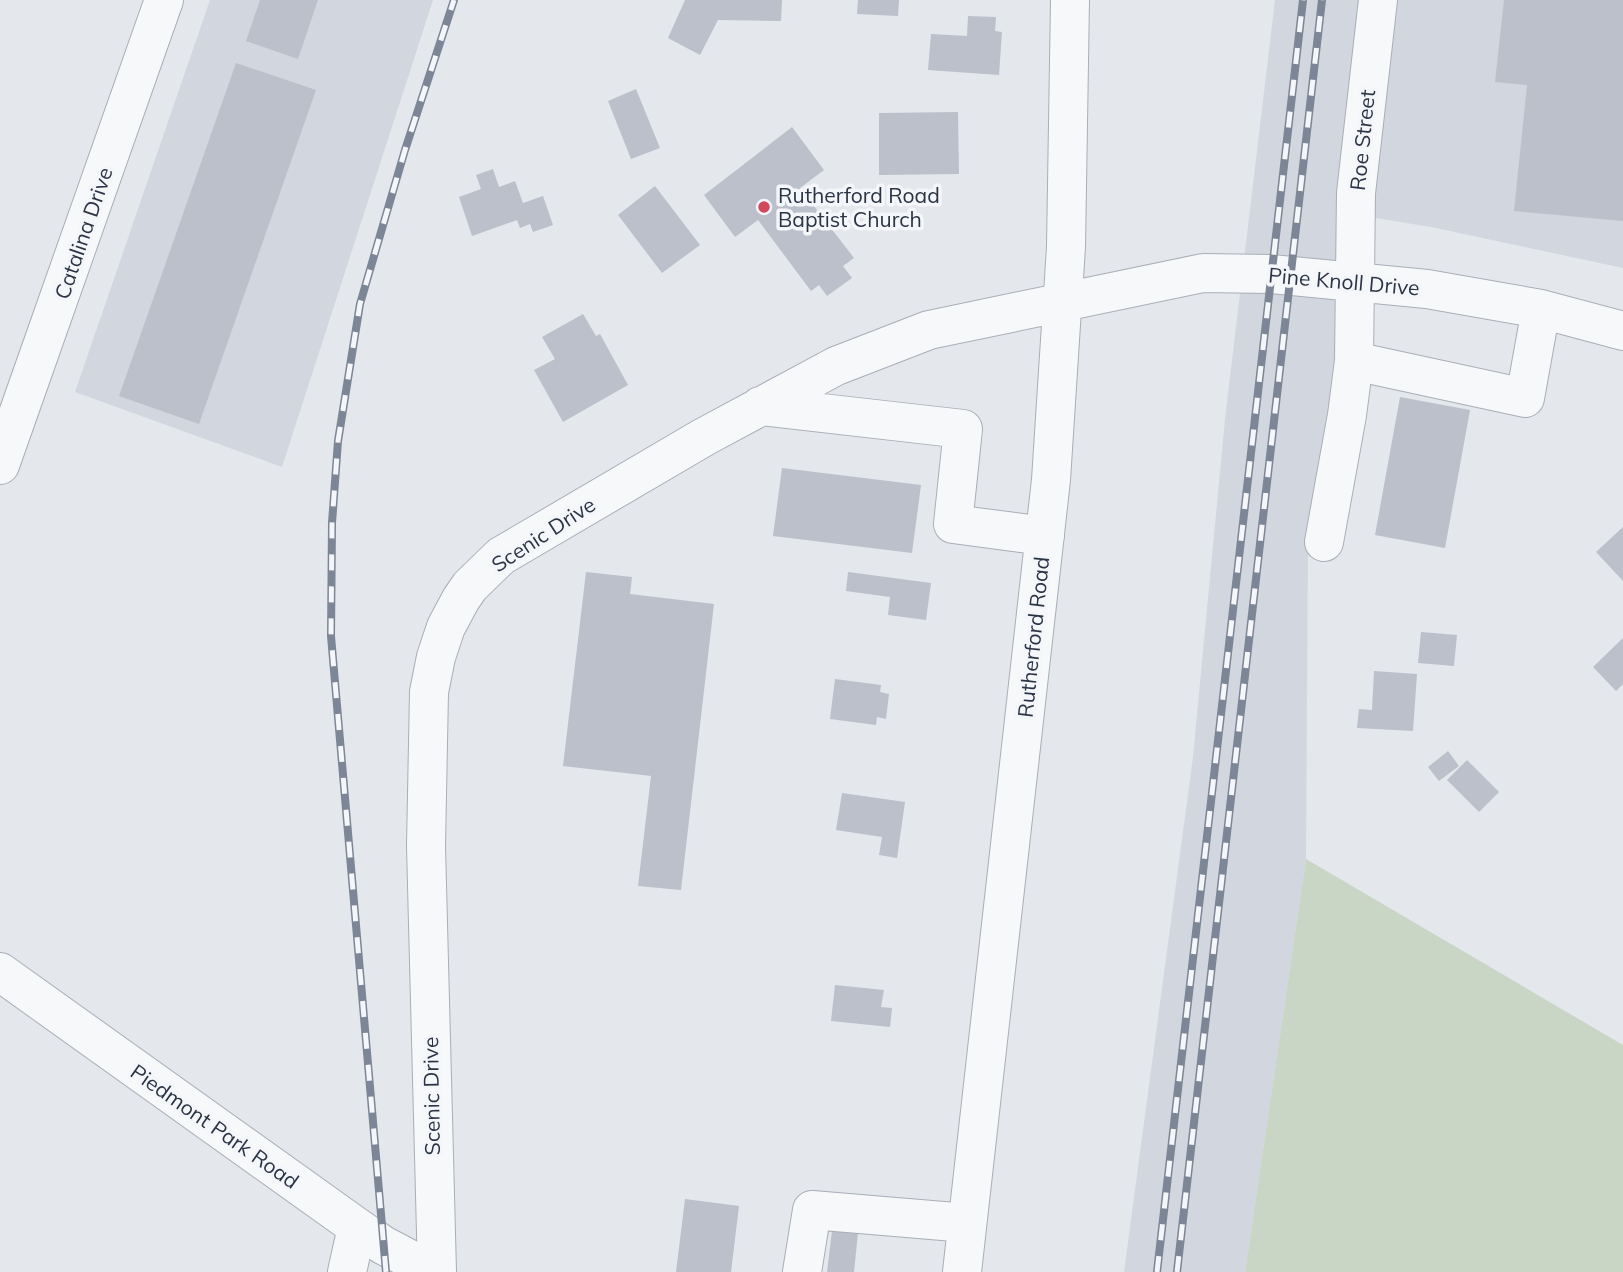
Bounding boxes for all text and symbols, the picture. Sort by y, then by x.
street label: Roe Street [1344,88,1380,192]
street label: Catalina Drive [48,164,118,302]
place label: Rutherford Road Baptist Church [778,182,940,232]
marker: Rutherford Road Baptist Church [756,199,772,215]
street label: Pine Knoll Drive [1267,261,1421,301]
street label: Scenic Drive [486,491,600,577]
street label: Rutherford Road [1012,555,1054,719]
street label: Scenic Drive [417,1036,445,1156]
street label: Piedmont Park Road [126,1058,304,1194]

